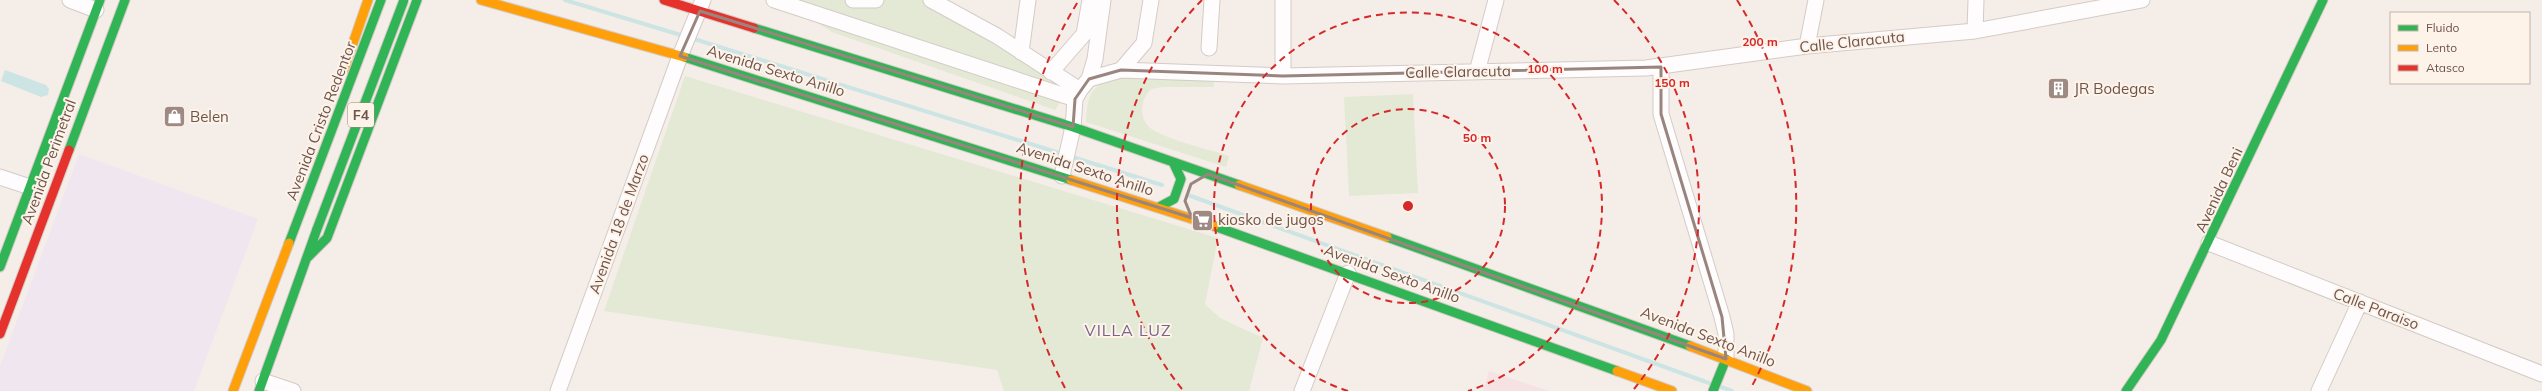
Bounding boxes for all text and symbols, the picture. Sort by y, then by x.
legend [2390,12,2530,84]
text: Fluido [2426,20,2460,35]
street label: Calle Claracuta [1798,27,1906,56]
text: 200 m [1742,34,1778,49]
street label: Avenida Cristo Redentor [281,38,360,203]
text: Lento [2426,40,2457,55]
street label: Avenida Sexto Anillo [705,41,847,101]
text: Atasco [2426,60,2465,75]
street label: Calle Claracuta [1405,61,1511,82]
text: 100 m [1527,61,1563,76]
text: 150 m [1654,75,1690,90]
building icon: JR Bodegas [2045,76,2071,102]
place label: JR Bodegas [2074,79,2155,98]
street label: Avenida Perimetral [17,97,80,227]
road number: F4 [348,103,374,127]
shop icon: Belen [162,104,188,130]
place label: Belen [190,107,229,126]
text: 50 m [1463,130,1491,145]
street label: Avenida Sexto Anillo [1014,137,1156,200]
street label: Avenida Beni [2191,144,2247,235]
street label: Avenida 18 de Marzo [584,151,653,296]
centre of rings [1401,199,1415,213]
supermarket icon: kiosko de jugos [1189,207,1215,233]
place label: kiosko de jugos [1218,210,1324,229]
street label: Avenida Sexto Anillo [1322,240,1463,307]
street label: Calle Paraiso [2330,283,2422,334]
street label: Avenida Sexto Anillo [1638,302,1778,371]
district label: VILLA LUZ [1085,320,1171,340]

